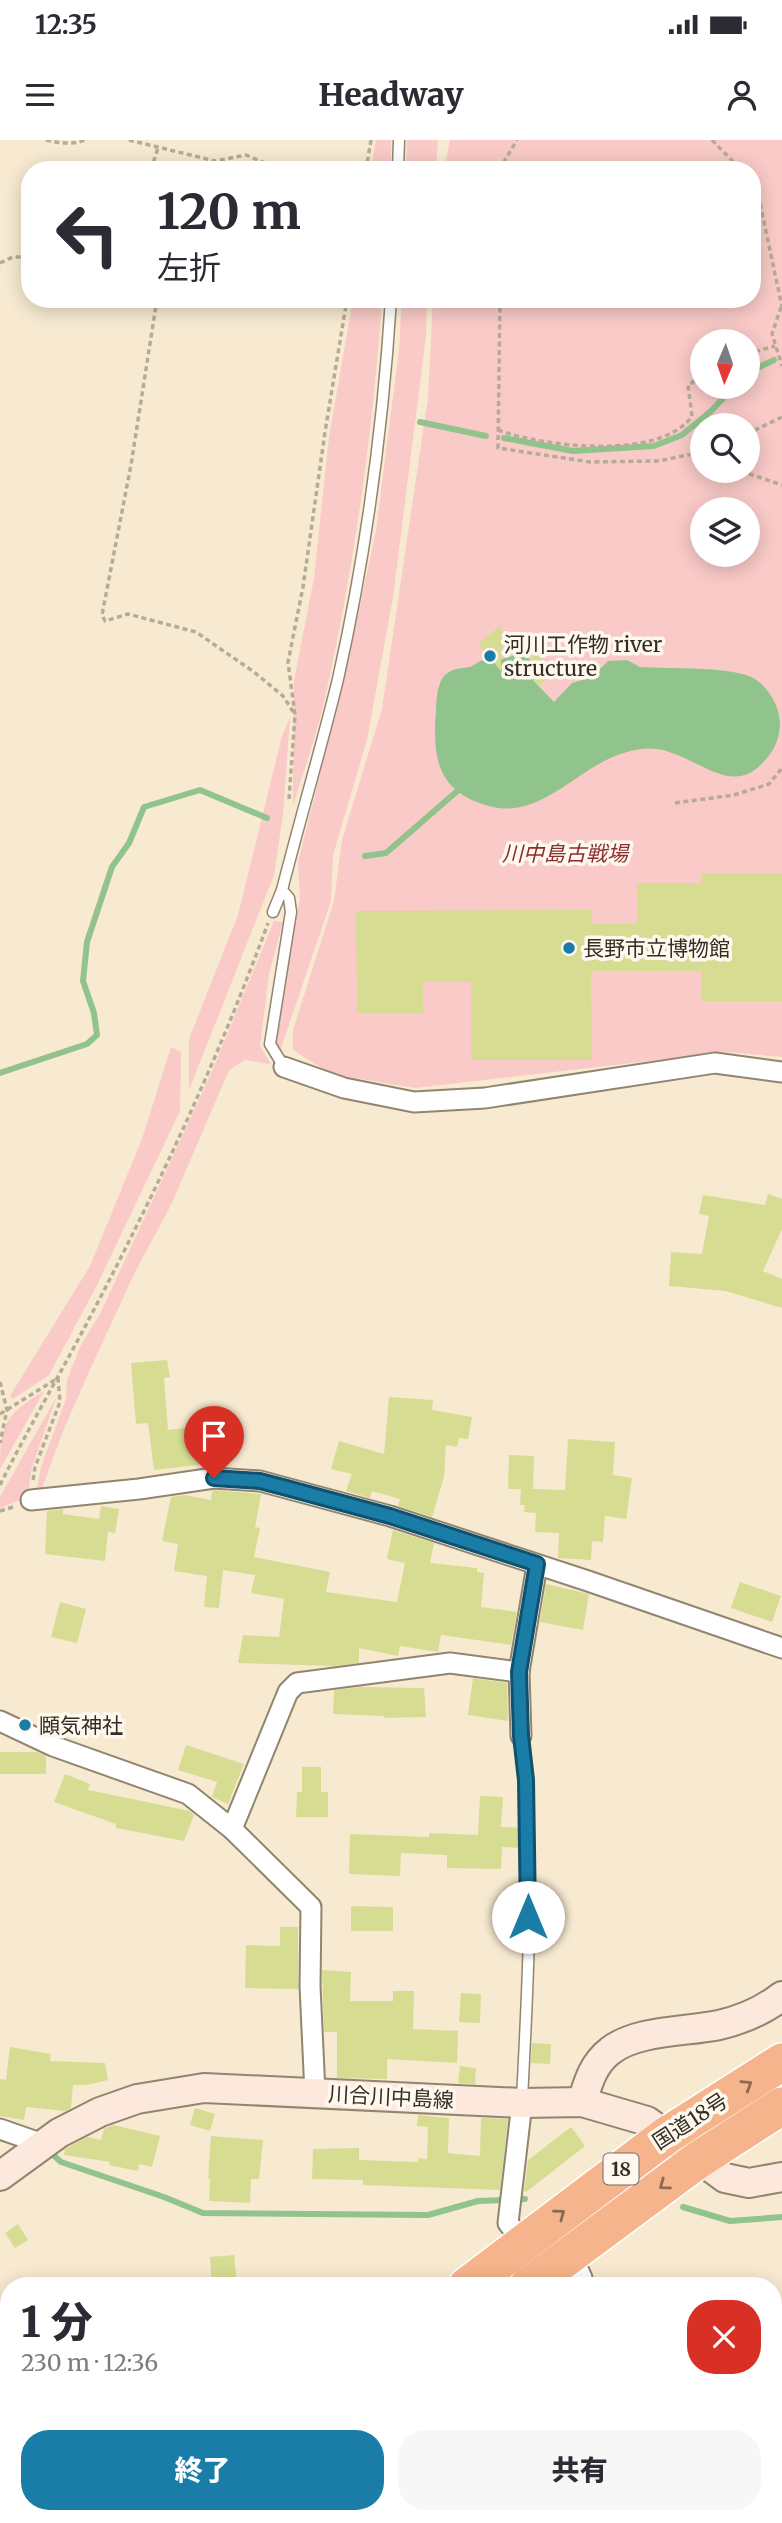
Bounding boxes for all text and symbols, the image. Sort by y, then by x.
text: 12:35 [35,8,97,41]
text: Headway [318,75,464,115]
icon: menu [21,76,59,114]
icon: person [723,76,761,114]
text: 120 m [157,181,301,242]
icon: left [42,189,133,280]
text: 左折 [157,248,221,288]
north arrow [690,329,760,399]
map controls [690,329,760,567]
button: search [690,413,760,483]
button: layers [690,497,760,567]
place label: 河川工作物 river structure [504,631,662,682]
marker: 河川工作物 river structure [482,648,498,664]
park label: 川中島古戦場 [502,840,630,867]
place label: 長野市立博物館 [583,935,730,962]
marker: 長野市立博物館 [561,940,577,956]
pin [184,1406,244,1478]
icon: arrive [195,1417,233,1455]
place label: 頥気神社 [39,1712,123,1739]
marker: 頥気神社 [17,1717,33,1733]
position arrow [491,1880,565,1954]
street label: 川合川中島線 [327,2080,455,2114]
one-way arrow [739,2080,752,2093]
street label: 国道18号 [647,2087,733,2155]
road number: 18 [604,2153,638,2184]
one-way arrow [659,2176,672,2189]
one-way arrow [552,2210,565,2223]
text: 1 分 [21,2296,93,2348]
button: close [687,2300,761,2374]
text: 230 m · 12:36 [21,2348,158,2377]
button: 終了 [21,2430,384,2510]
button: 共有 [398,2430,761,2510]

